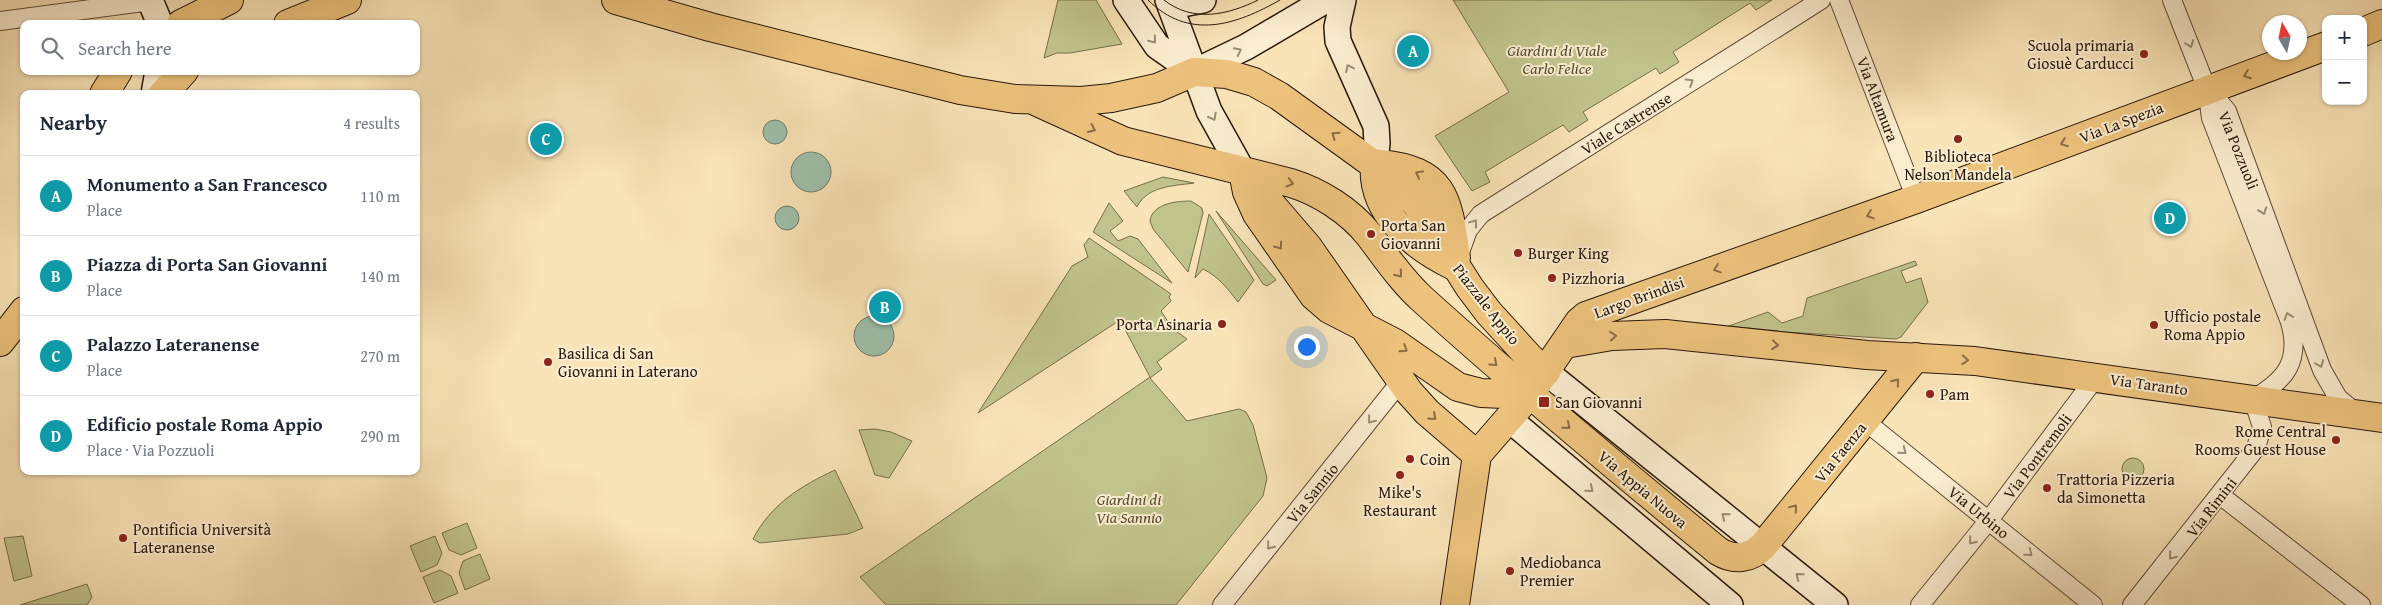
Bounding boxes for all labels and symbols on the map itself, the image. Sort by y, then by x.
north arrow [2262,15,2307,60]
pin: A [1397,32,1429,70]
place label: Scuola primaria Giosuè Carducci [2027,33,2135,75]
one-way arrow [1148,35,1157,44]
park label: Giardini di Viale Carlo Felice [1507,38,1607,80]
one-way arrow [2184,40,2194,48]
one-way arrow [1233,47,1242,57]
marker: Scuola primaria Giosuè Carducci [2138,48,2150,60]
street label: Via Altamura [1851,53,1905,145]
one-way arrow [1345,64,1355,73]
one-way arrow [2243,69,2252,79]
one-way arrow [1685,79,1694,89]
street label: Viale Castrense [1576,86,1676,160]
street label: Via La Spezia [2076,95,2167,149]
street label: Via Pozzuoli [2212,107,2266,193]
one-way arrow [1206,112,1216,121]
pin: C [530,120,562,158]
one-way arrow [1087,123,1096,133]
one-way arrow [1331,132,1341,141]
marker: Biblioteca Nelson Mandela [1952,133,1964,145]
one-way arrow [2060,137,2069,147]
place label: Biblioteca Nelson Mandela [1904,144,2012,186]
one-way arrow [1416,171,1425,181]
one-way arrow [1286,177,1294,187]
pin: D [2154,199,2186,237]
one-way arrow [2257,207,2267,215]
one-way arrow [1866,209,1875,219]
place label: Porta San Giovanni [1381,213,1445,255]
one-way arrow [1468,219,1477,228]
marker: Porta San Giovanni [1365,228,1377,240]
one-way arrow [1273,240,1282,250]
place label: Burger King [1528,241,1609,265]
marker: Burger King [1512,247,1524,259]
street label: Piazzale Appio [1448,258,1526,350]
one-way arrow [1713,263,1722,273]
place label: Pizzhoria [1562,266,1625,290]
one-way arrow [1393,268,1401,277]
street label: Largo Brindisi [1590,269,1688,324]
marker: Pizzhoria [1546,272,1558,284]
pin: B [869,288,901,326]
place label: Ufficio postale Roma Appio [2164,304,2261,346]
place label: Porta Asinaria [1116,312,1212,336]
one-way arrow [2284,313,2294,321]
marker: Porta Asinaria [1216,318,1228,330]
marker: Ufficio postale Roma Appio [2148,319,2160,331]
one-way arrow [1610,331,1618,342]
your location [1294,334,1320,360]
one-way arrow [1772,339,1780,350]
place label: Basilica di San Giovanni in Laterano [558,341,698,383]
one-way arrow [1399,342,1408,352]
one-way arrow [1961,355,1969,366]
marker: Basilica di San Giovanni in Laterano [542,356,554,368]
one-way arrow [1489,357,1498,366]
one-way arrow [2314,359,2324,368]
street label: Via Taranto [2108,367,2190,401]
one-way arrow [1890,379,1898,388]
place label: Pam [1940,382,1969,406]
marker: Pam [1924,388,1936,400]
place label: San Giovanni [1555,390,1643,414]
marker: San Giovanni [1537,395,1551,409]
street label: Via Pontremoli [1997,408,2077,504]
one-way arrow [1427,411,1436,420]
one-way arrow [1368,414,1377,423]
street label: Via Faenza [1808,416,1872,487]
place label: Rome Central Rooms Guest House [2195,419,2327,461]
one-way arrow [1561,420,1570,429]
marker: Rome Central Rooms Guest House [2330,434,2342,446]
street label: Via Appia Nuova [1593,444,1693,534]
one-way arrow [1897,446,1906,454]
place label: Coin [1420,447,1450,471]
marker: Coin [1404,453,1416,465]
street label: Via Sannio [1280,457,1344,529]
place label: Trattoria Pizzeria da Simonetta [2057,467,2175,509]
marker: Mike's Restaurant [1394,469,1406,481]
street label: Via Rimini [2180,471,2243,542]
place label: Mike's Restaurant [1363,480,1437,522]
street label: Via Urbino [1943,480,2015,544]
marker: Trattoria Pizzeria da Simonetta [2041,482,2053,494]
one-way arrow [1584,483,1593,491]
park label: Giardini di Via Sannio [1096,487,1162,529]
one-way arrow [1788,505,1797,514]
one-way arrow [1722,513,1731,521]
place label: Pontificia Università Lateranense [133,517,271,559]
marker: Pontificia Università Lateranense [117,532,129,544]
one-way arrow [1969,535,1977,544]
one-way arrow [1266,541,1275,550]
one-way arrow [2024,548,2033,557]
place label: Mediobanca Premier [1520,550,1602,592]
one-way arrow [2169,550,2177,559]
marker: Mediobanca Premier [1504,565,1516,577]
one-way arrow [1796,572,1805,581]

